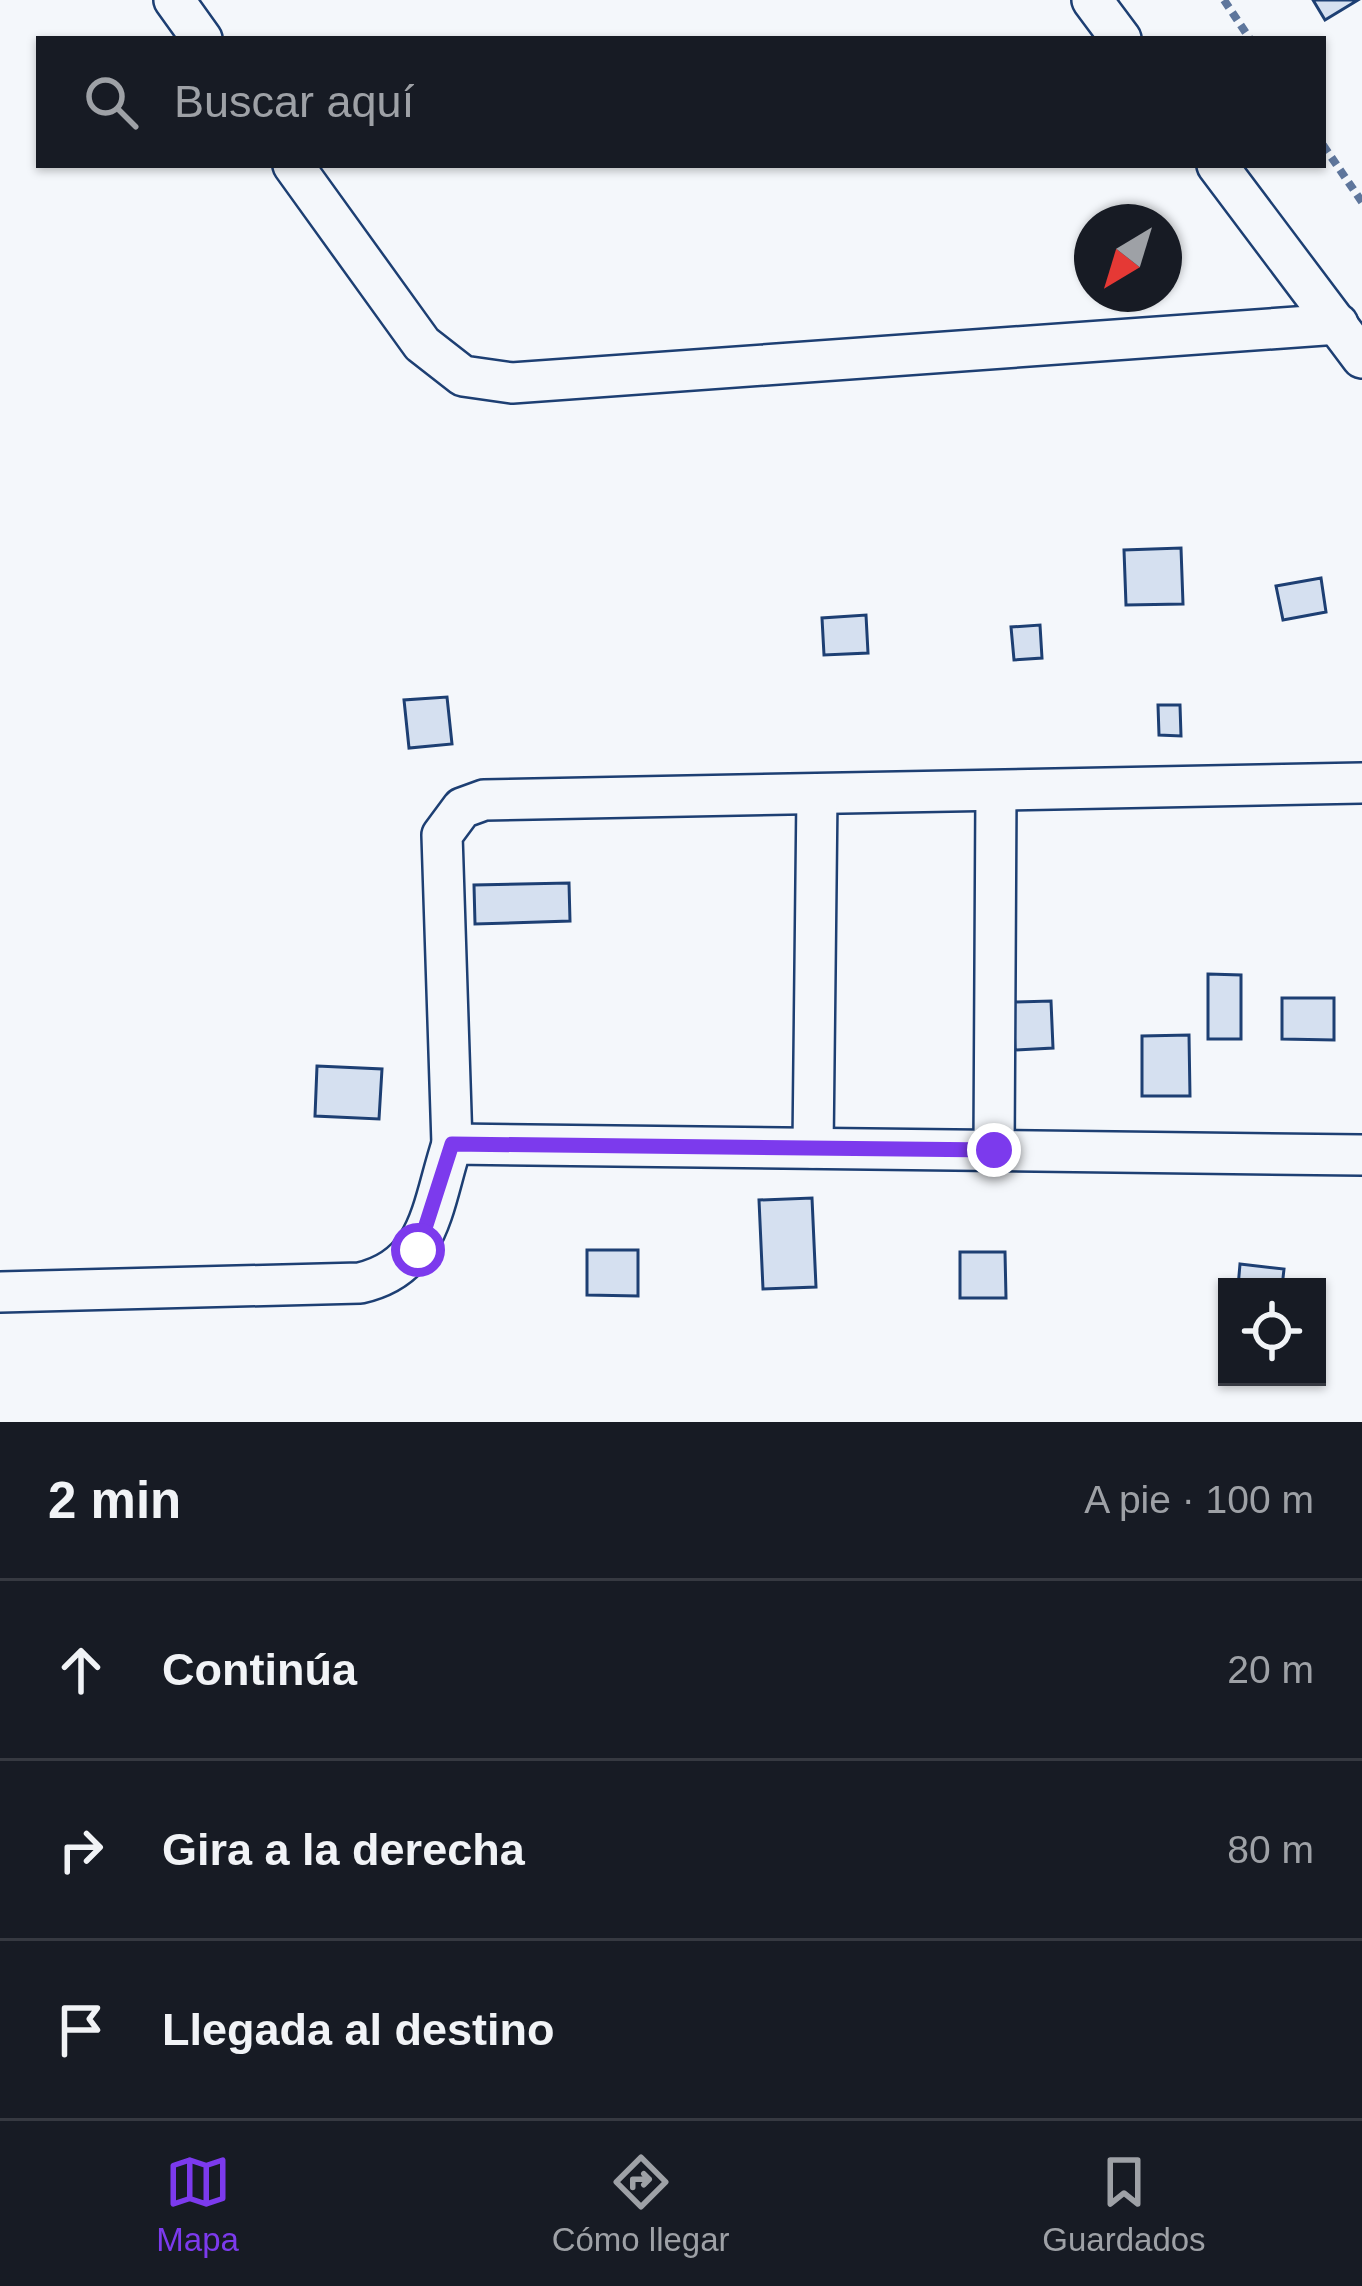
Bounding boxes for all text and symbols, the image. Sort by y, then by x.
search box [36,36,1326,168]
icon: search [78,69,144,135]
text: Buscar aquí [174,76,414,127]
north arrow [1074,204,1182,312]
route end [967,1123,1021,1177]
route start [391,1223,445,1277]
map controls [1218,1278,1326,1386]
button: locate [1218,1278,1326,1386]
text: 2 min [48,1472,181,1529]
text: A pie · 100 m [1084,1478,1314,1521]
icon: ahead [48,1637,114,1703]
text: Continúa [162,1644,357,1695]
text: 20 m [1227,1648,1314,1691]
icon: right [48,1817,114,1883]
text: Gira a la derecha [162,1824,525,1875]
text: 80 m [1227,1828,1314,1871]
icon: arrive [48,1997,114,2063]
text: Llegada al destino [162,2004,555,2055]
tab: Mapa [156,2149,239,2259]
tab: Cómo llegar [552,2149,730,2259]
tab: Guardados [1042,2149,1206,2259]

